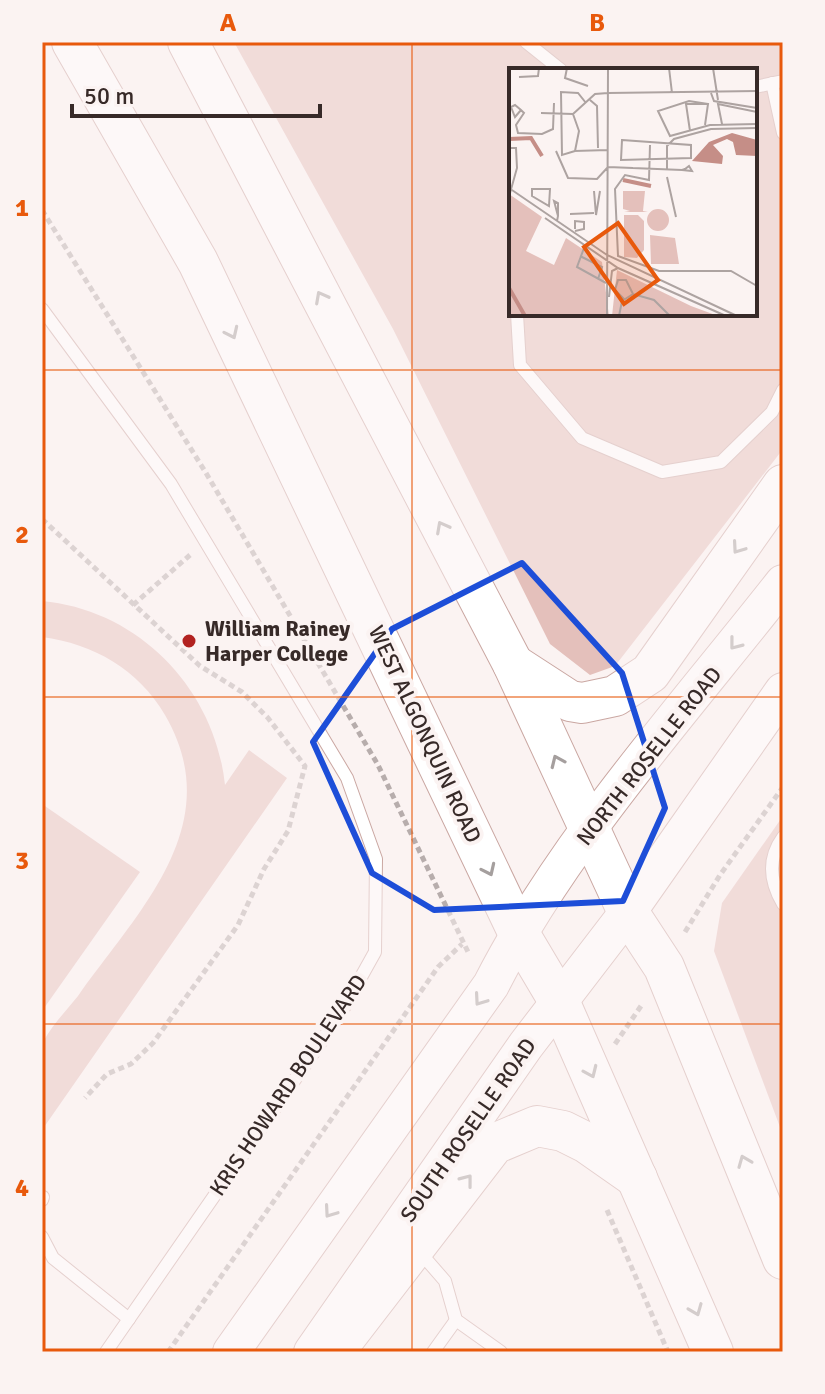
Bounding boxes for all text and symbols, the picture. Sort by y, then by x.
text: A [220,7,237,39]
text: B [589,7,605,39]
scale bar [72,68,320,118]
inset map [509,68,757,316]
text: 50 m [84,81,134,111]
text: 1 [15,192,29,224]
one-way arrow [316,291,331,305]
one-way arrow [222,324,238,339]
text: 2 [15,519,29,551]
one-way arrow [436,521,451,536]
one-way arrow [733,540,748,554]
place label: William Rainey Harper College [205,615,350,667]
street label: WEST ALGONQUIN ROAD [363,621,487,847]
marker: William Rainey Harper College [180,632,198,650]
one-way arrow [730,635,745,649]
street label: NORTH ROSELLE ROAD [571,661,727,851]
one-way arrow [550,754,566,769]
text: 3 [15,845,29,877]
one-way arrow [479,861,495,876]
street label: KRIS HOWARD BOULEVARD [204,969,372,1201]
one-way arrow [475,991,490,1005]
street label: SOUTH ROSELLE ROAD [394,1033,542,1227]
one-way arrow [582,1064,598,1078]
one-way arrow [737,1155,753,1169]
text: 4 [15,1172,29,1204]
one-way arrow [457,1174,471,1189]
one-way arrow [325,1203,340,1217]
one-way arrow [686,1302,703,1316]

